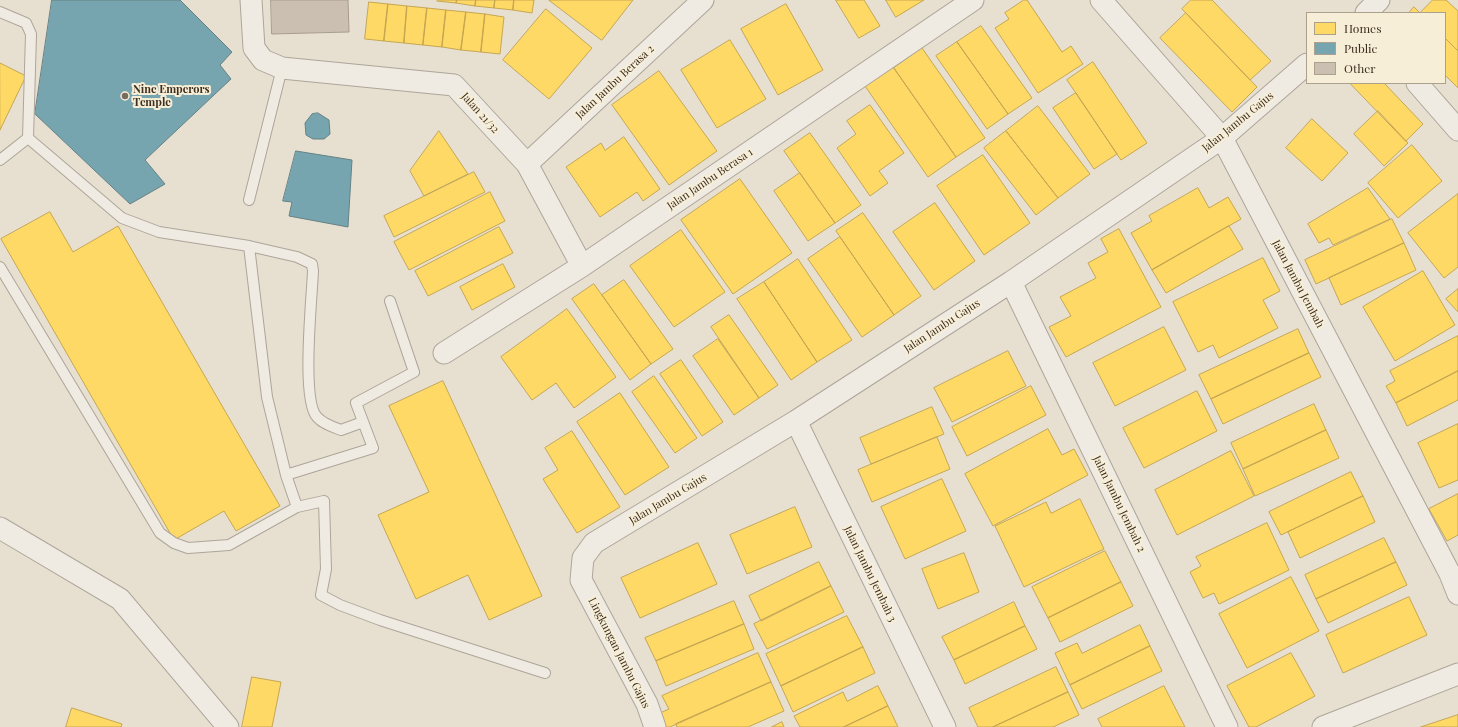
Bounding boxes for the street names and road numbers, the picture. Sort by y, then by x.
street label: Jalan Jambu Berasa 2 [573,42,657,122]
street label: Jalan Jambu Gajus [1200,89,1276,155]
street label: Jalan 21/32 [458,90,502,136]
street label: Jalan Jambu Berasa 1 [665,145,755,213]
street label: Jalan Jambu Jembah [1269,238,1327,330]
street label: Jalan Jambu Gajus [901,296,983,356]
street label: Jalan Jambu Jembah 2 [1090,454,1148,554]
street label: Jalan Jambu Gajus [627,471,709,527]
street label: Jalan Jambu Jembah 3 [841,524,899,624]
street label: Lingkungan Jambu Gajus [585,595,653,711]

